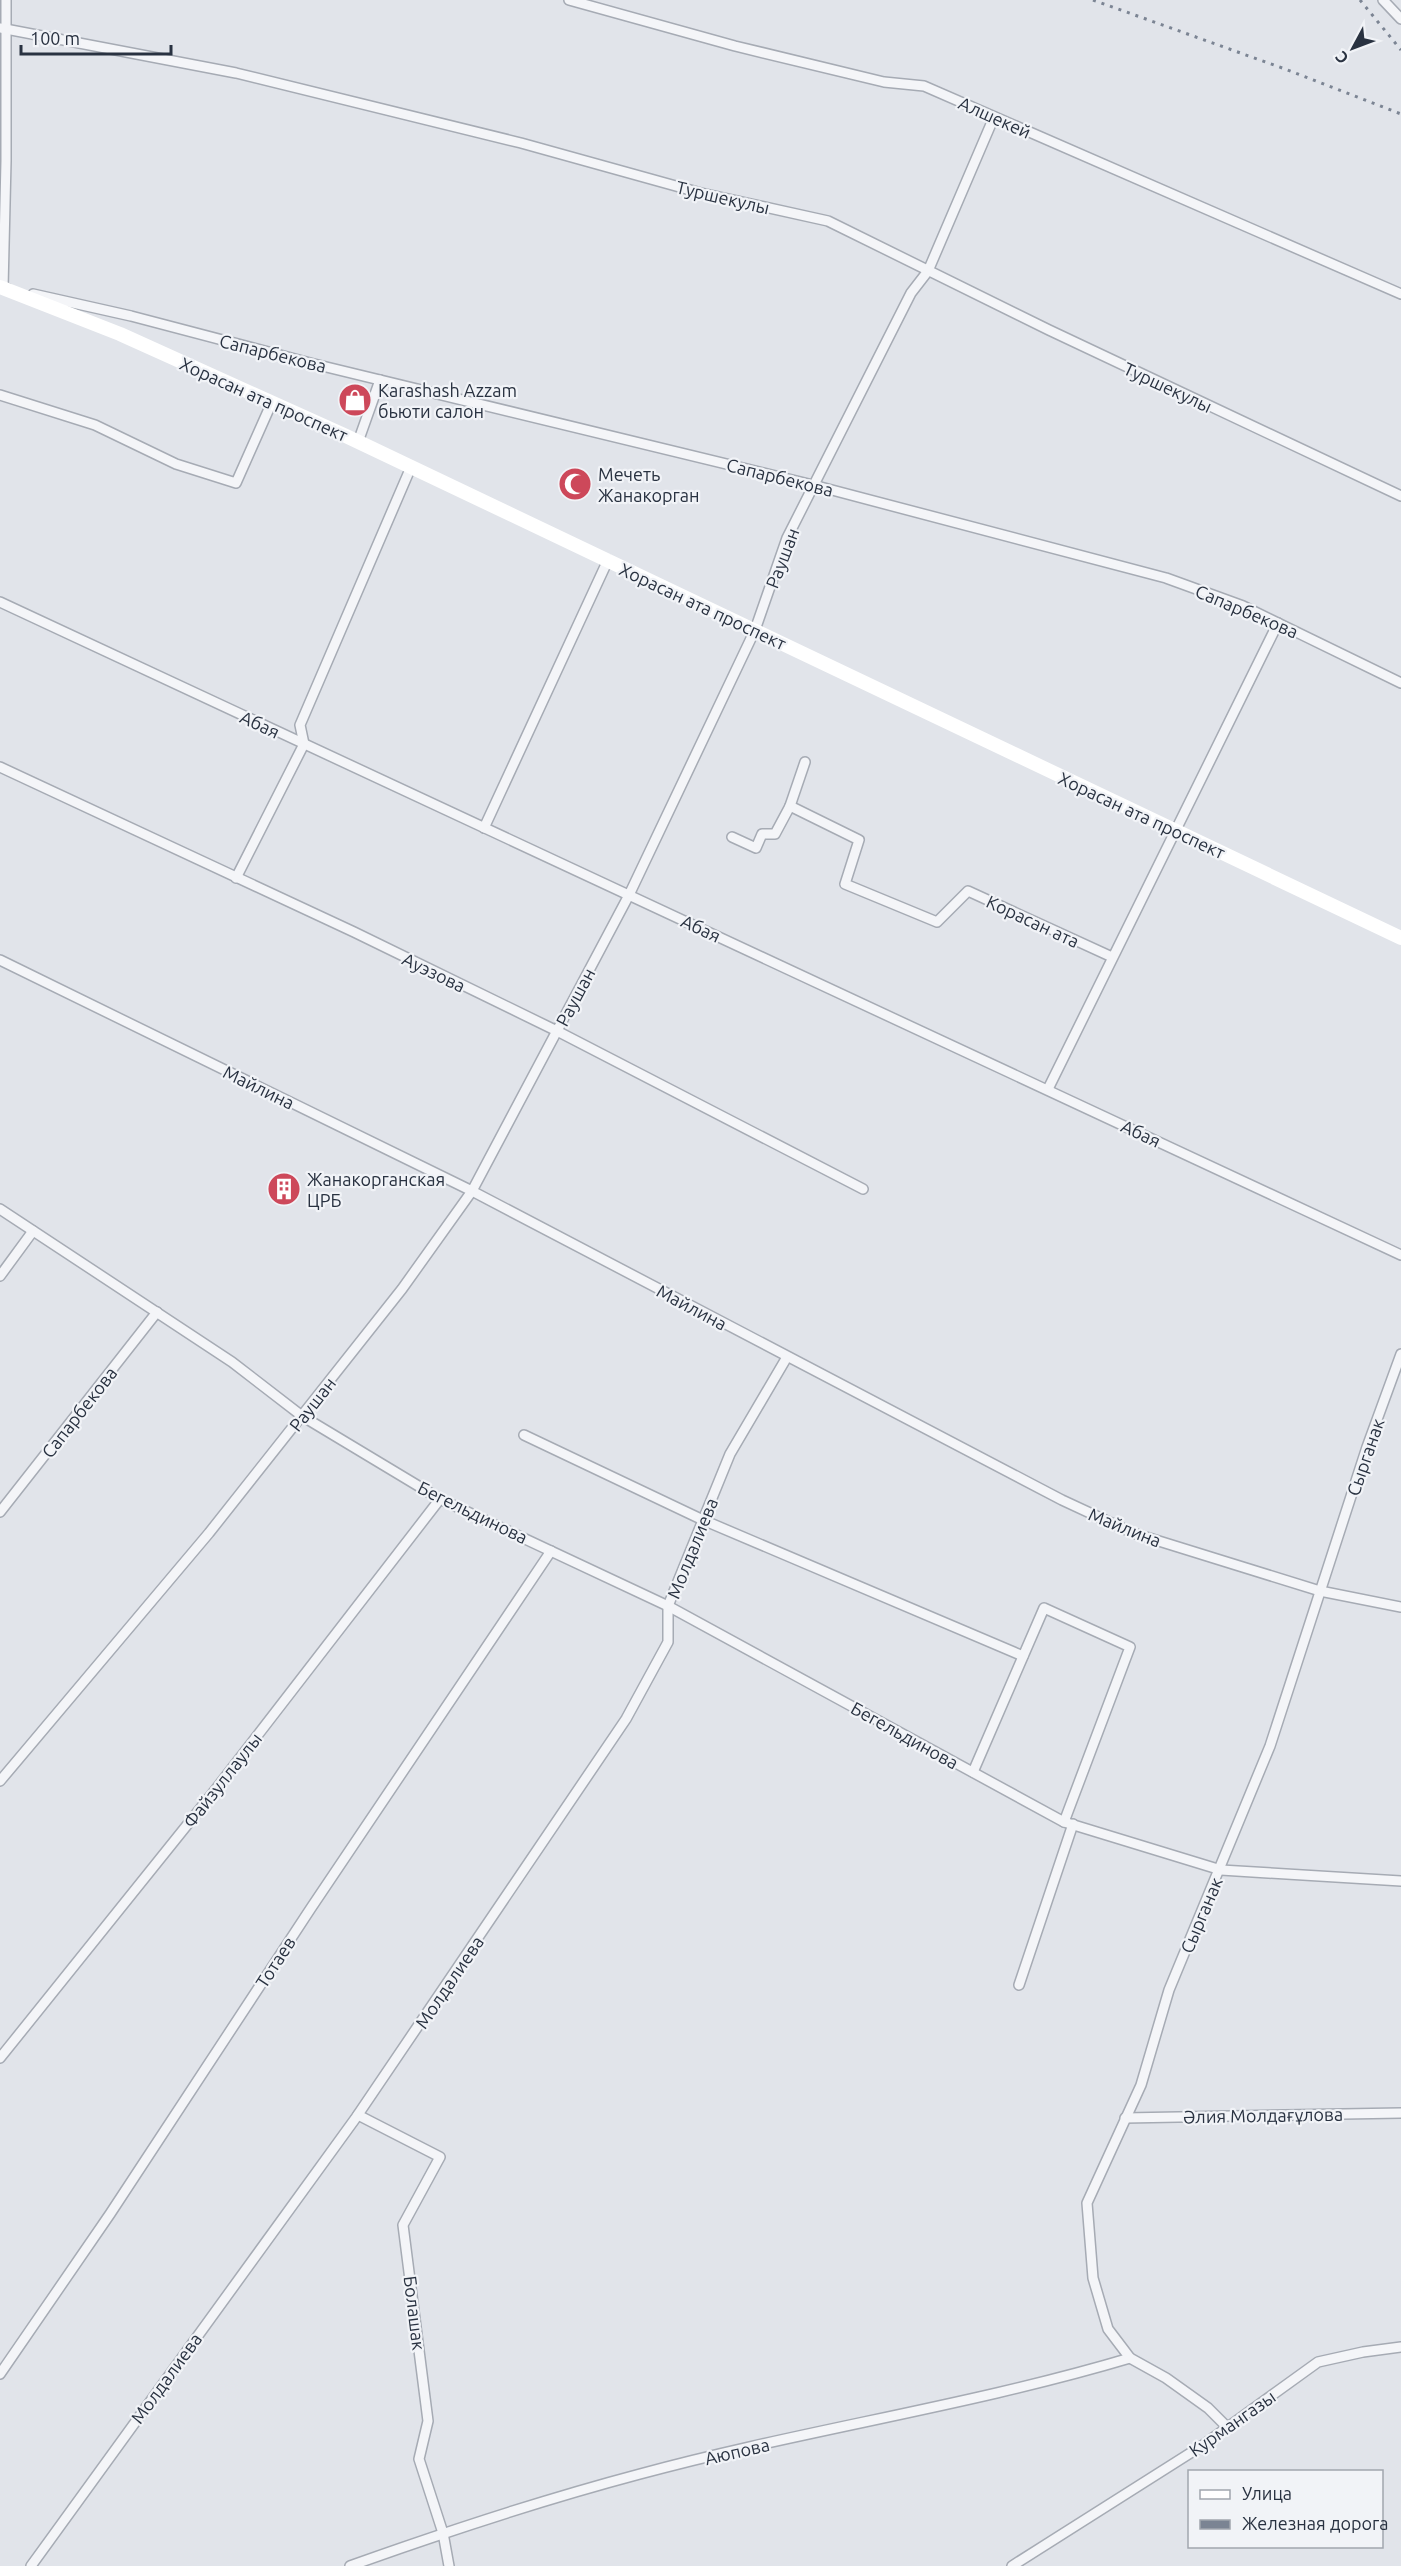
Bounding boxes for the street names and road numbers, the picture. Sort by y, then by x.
street label: Алшекей [956,92,1034,142]
street label: Туршекулы [674,177,772,217]
street label: Сапарбекова [217,330,329,376]
street label: Хорасан ата проспект [177,353,351,445]
street label: Туршекулы [1121,358,1215,416]
street label: Сапарбекова [724,454,836,500]
street label: Раушан [761,525,803,591]
street label: Хорасан ата проспект [617,559,789,653]
street label: Сапарбекова [1193,580,1301,642]
street label: Абая [237,706,283,742]
street label: Хорасан ата проспект [1056,768,1228,862]
street label: Корасан ата [984,891,1082,951]
street label: Абая [678,910,724,946]
street label: Ауэзова [399,948,469,996]
street label: Раушан [551,965,599,1029]
street label: Майлина [220,1061,298,1113]
street label: Абая [1118,1115,1164,1151]
street label: Майлина [654,1280,730,1334]
street label: Сапарбекова [37,1363,121,1461]
street label: Раушан [285,1373,339,1435]
street label: Сырганак [1342,1416,1388,1498]
street label: Бегельдинова [415,1477,531,1547]
street label: Молдалиева [663,1495,721,1601]
street label: Майлина [1086,1503,1164,1551]
street label: Бегельдинова [848,1697,962,1773]
street label: Файзуллаулы [179,1729,265,1831]
street label: Сырганак [1176,1874,1226,1956]
street label: Молдалиева [411,1932,487,2032]
street label: Тотаев [251,1933,299,1991]
street label: Әлия Молдағұлова [1183,2104,1343,2126]
street label: Болашак [401,2275,429,2351]
street label: Молдалиева [127,2329,205,2427]
street label: Курмангазы [1185,2386,1279,2460]
street label: Аюпова [703,2434,771,2468]

